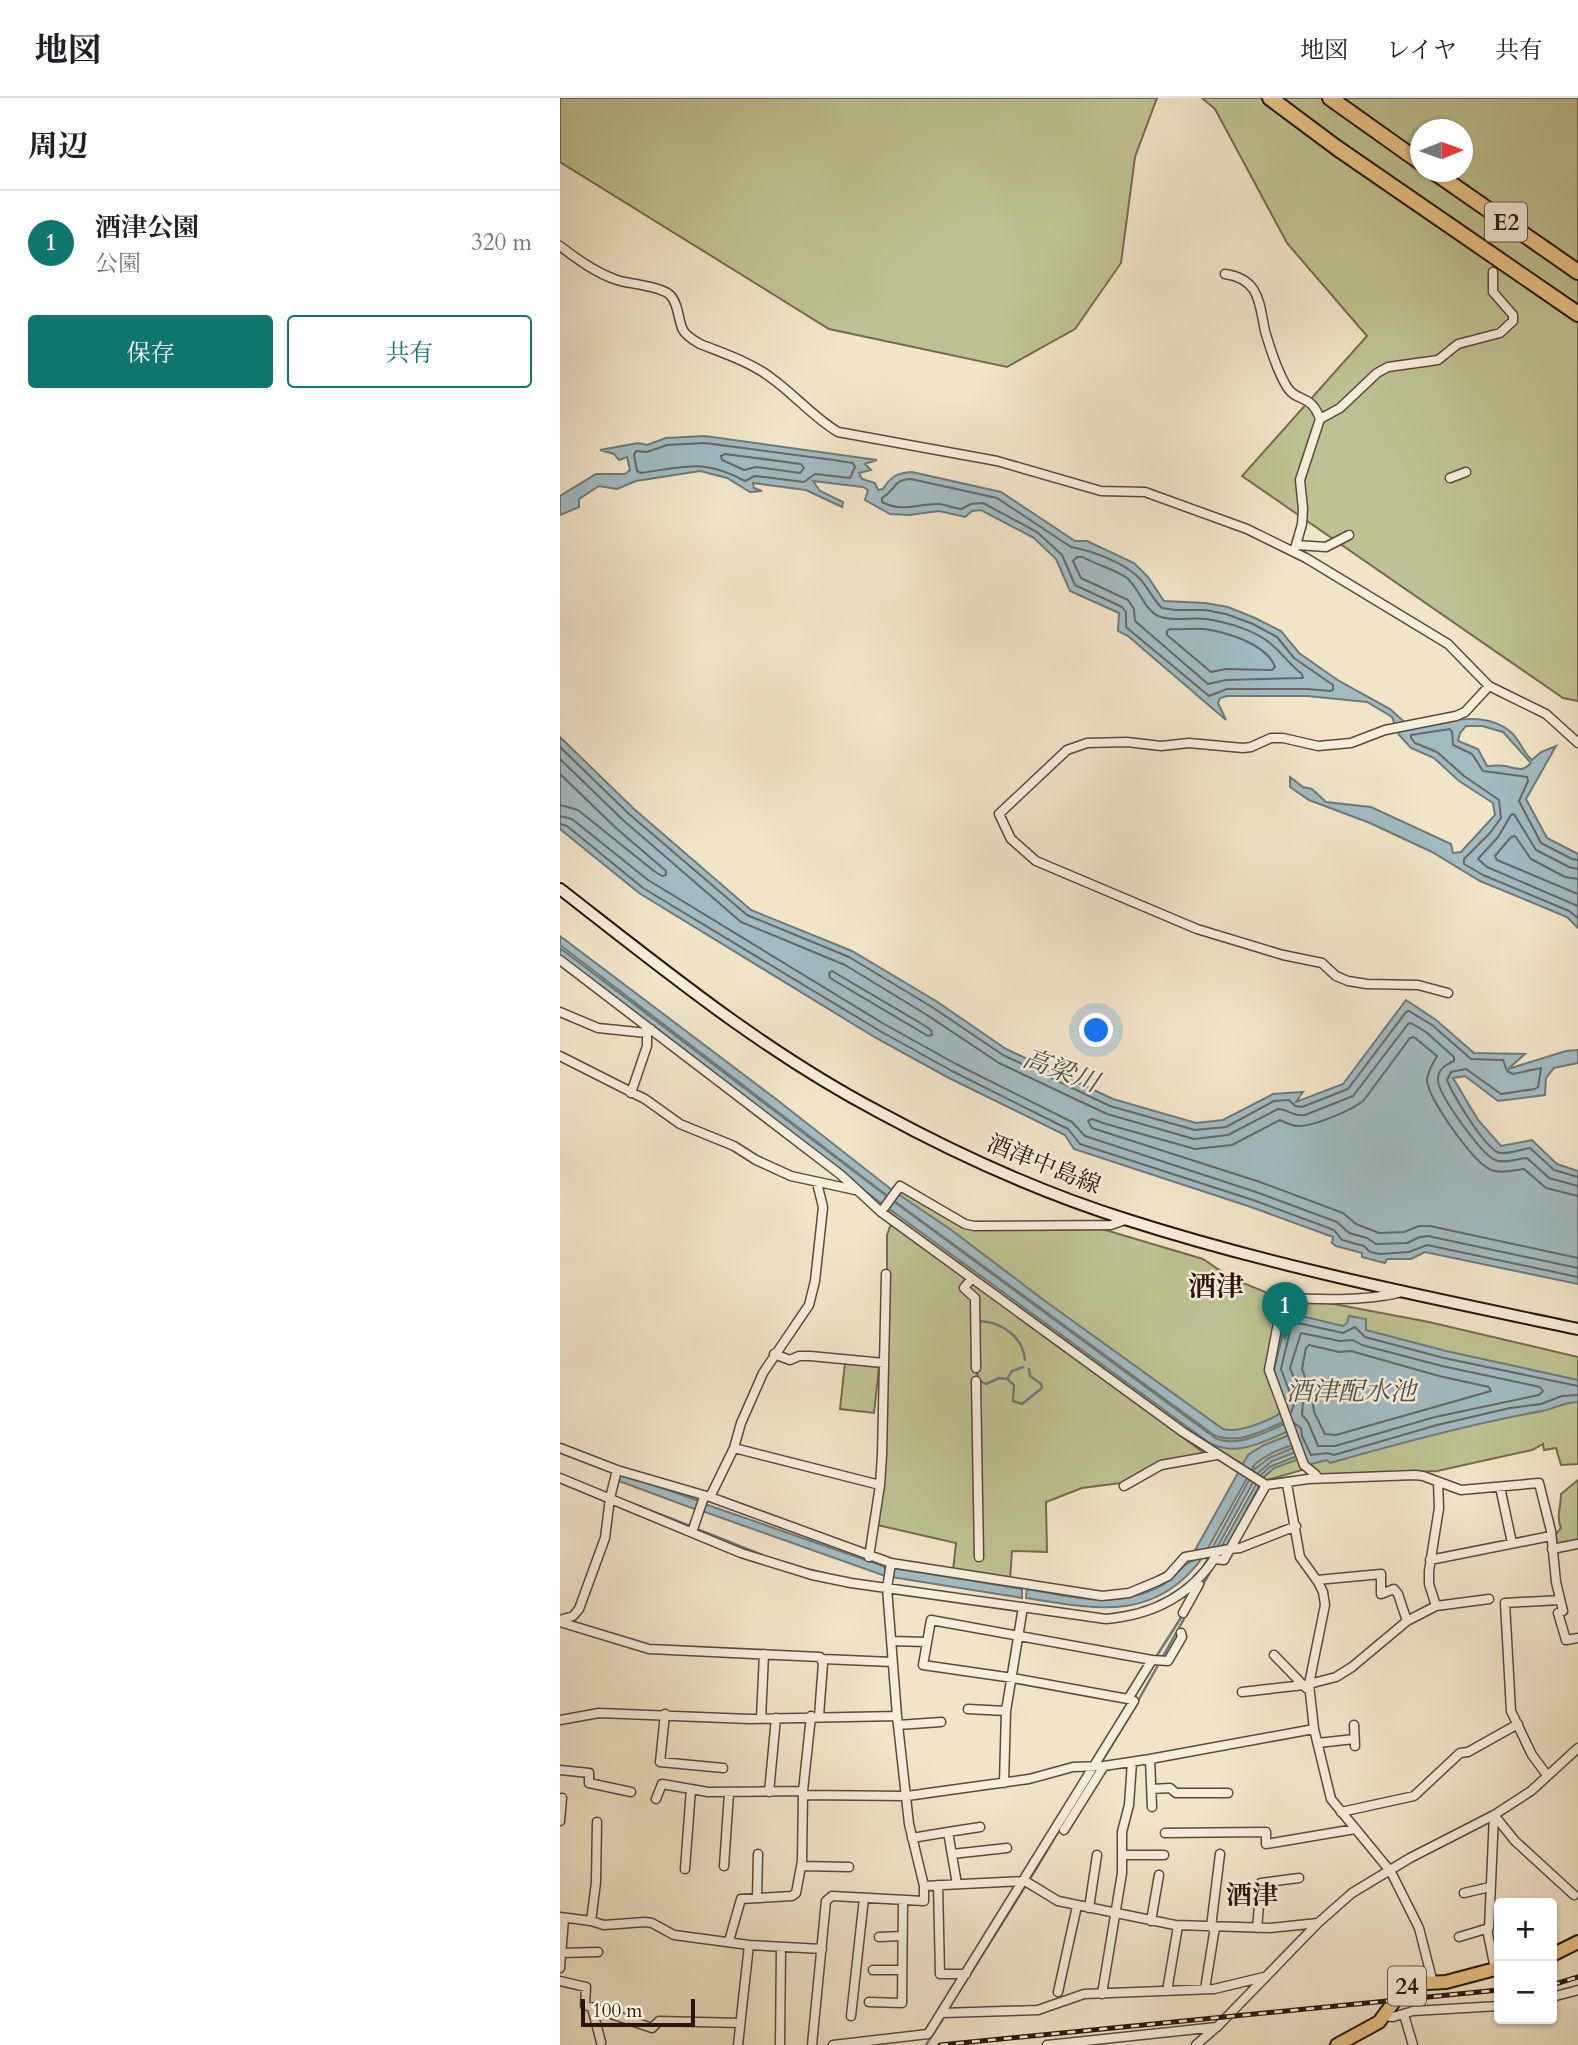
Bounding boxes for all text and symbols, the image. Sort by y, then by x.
text: 地図 [35,28,101,73]
text: 地図 [1300,34,1348,67]
text: レイヤ [1386,34,1457,67]
text: 共有 [1495,34,1543,67]
north arrow [1410,119,1473,182]
text: 周辺 [28,126,88,167]
road number: E2 [1485,203,1527,242]
text: 酒津公園 [95,210,199,245]
text: 1 [45,227,57,258]
text: 320 m [471,227,532,258]
text: 公園 [95,248,141,279]
button: 保存 [28,315,273,388]
button: 共有 [287,315,532,388]
your location [1079,1013,1113,1047]
water label: 高梁川 [1018,1041,1106,1101]
street label: 酒津中島線 [982,1127,1106,1202]
district label: 酒津 [1188,1268,1244,1306]
pin: 1 [1262,1282,1308,1340]
water label: 酒津配水池 [1286,1374,1419,1409]
district label: 酒津 [1226,1878,1279,1913]
map controls [1494,1898,1557,2024]
button: + [1494,1898,1557,1961]
button: − [1494,1961,1557,2024]
road number: 24 [1388,1966,1426,2006]
scale bar [581,1996,695,2028]
text: 100 m [592,1998,642,2024]

